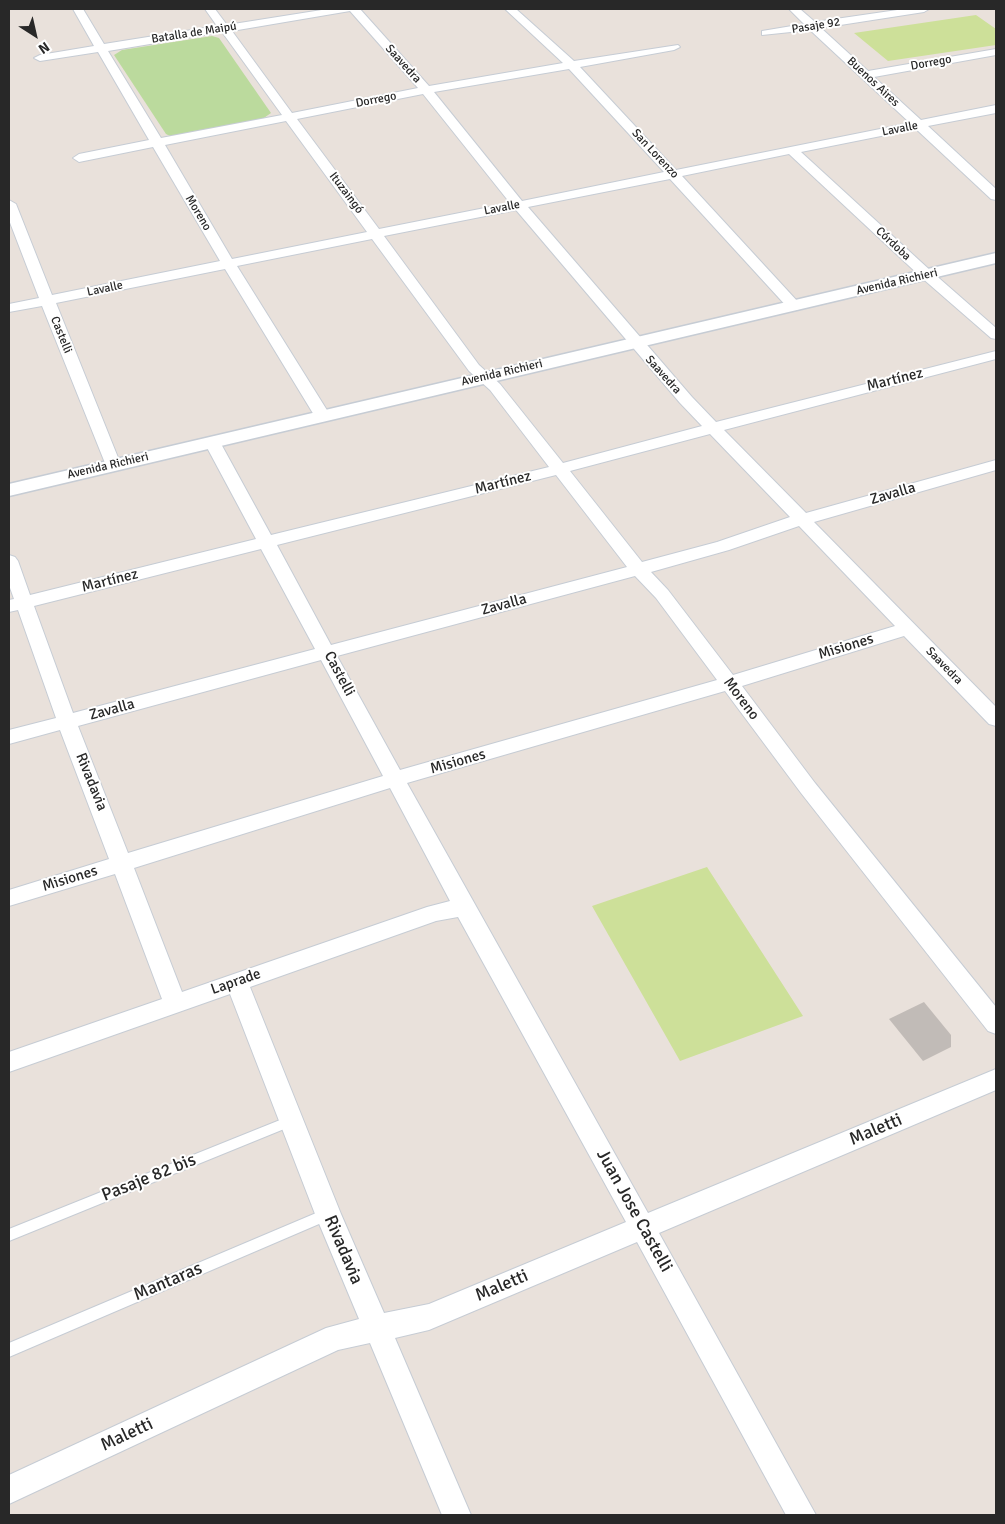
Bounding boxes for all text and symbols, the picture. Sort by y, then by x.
north arrow [10,10,60,60]
street label: Pasaje 92 [791,15,841,37]
street label: Batalla de Maipú [150,19,238,47]
text: N [35,38,53,57]
street label: Saavedra [382,42,424,86]
street label: Dorrego [909,52,953,74]
street label: Buenos Aires [844,54,902,110]
street label: Dorrego [354,89,398,111]
street label: Lavalle [881,118,919,140]
street label: San Lorenzo [628,126,682,182]
street label: Ituzaingó [326,169,366,217]
street label: Moreno [182,193,214,233]
street label: Lavalle [483,197,521,219]
street label: Córdoba [872,224,914,264]
street label: Avenida Richieri [855,266,939,298]
street label: Lavalle [86,278,124,300]
street label: Castelli [47,314,75,356]
street label: Saavedra [642,353,684,397]
street label: Avenida Richieri [460,357,544,389]
street label: Martínez [865,364,925,396]
street label: Avenida Richieri [66,450,150,482]
street label: Martínez [473,467,533,499]
street label: Zavalla [868,479,918,509]
street label: Martínez [80,565,140,597]
street label: Zavalla [479,590,529,620]
street label: Misiones [816,630,876,664]
street label: Saavedra [923,644,965,688]
street label: Castelli [320,648,358,700]
street label: Moreno [719,674,763,724]
street label: Zavalla [87,695,137,725]
street label: Misiones [428,746,488,778]
street label: Rivadavia [71,750,111,814]
street label: Misiones [40,862,100,896]
street label: Laprade [209,965,263,999]
street label: Maletti [846,1109,906,1151]
street label: Juan Jose Castelli [591,1146,677,1276]
street label: Pasaje 82 bis [99,1149,199,1207]
street label: Rivadavia [319,1212,367,1288]
street label: Mantaras [130,1258,206,1306]
street label: Maletti [472,1265,532,1307]
street label: Maletti [97,1414,157,1456]

